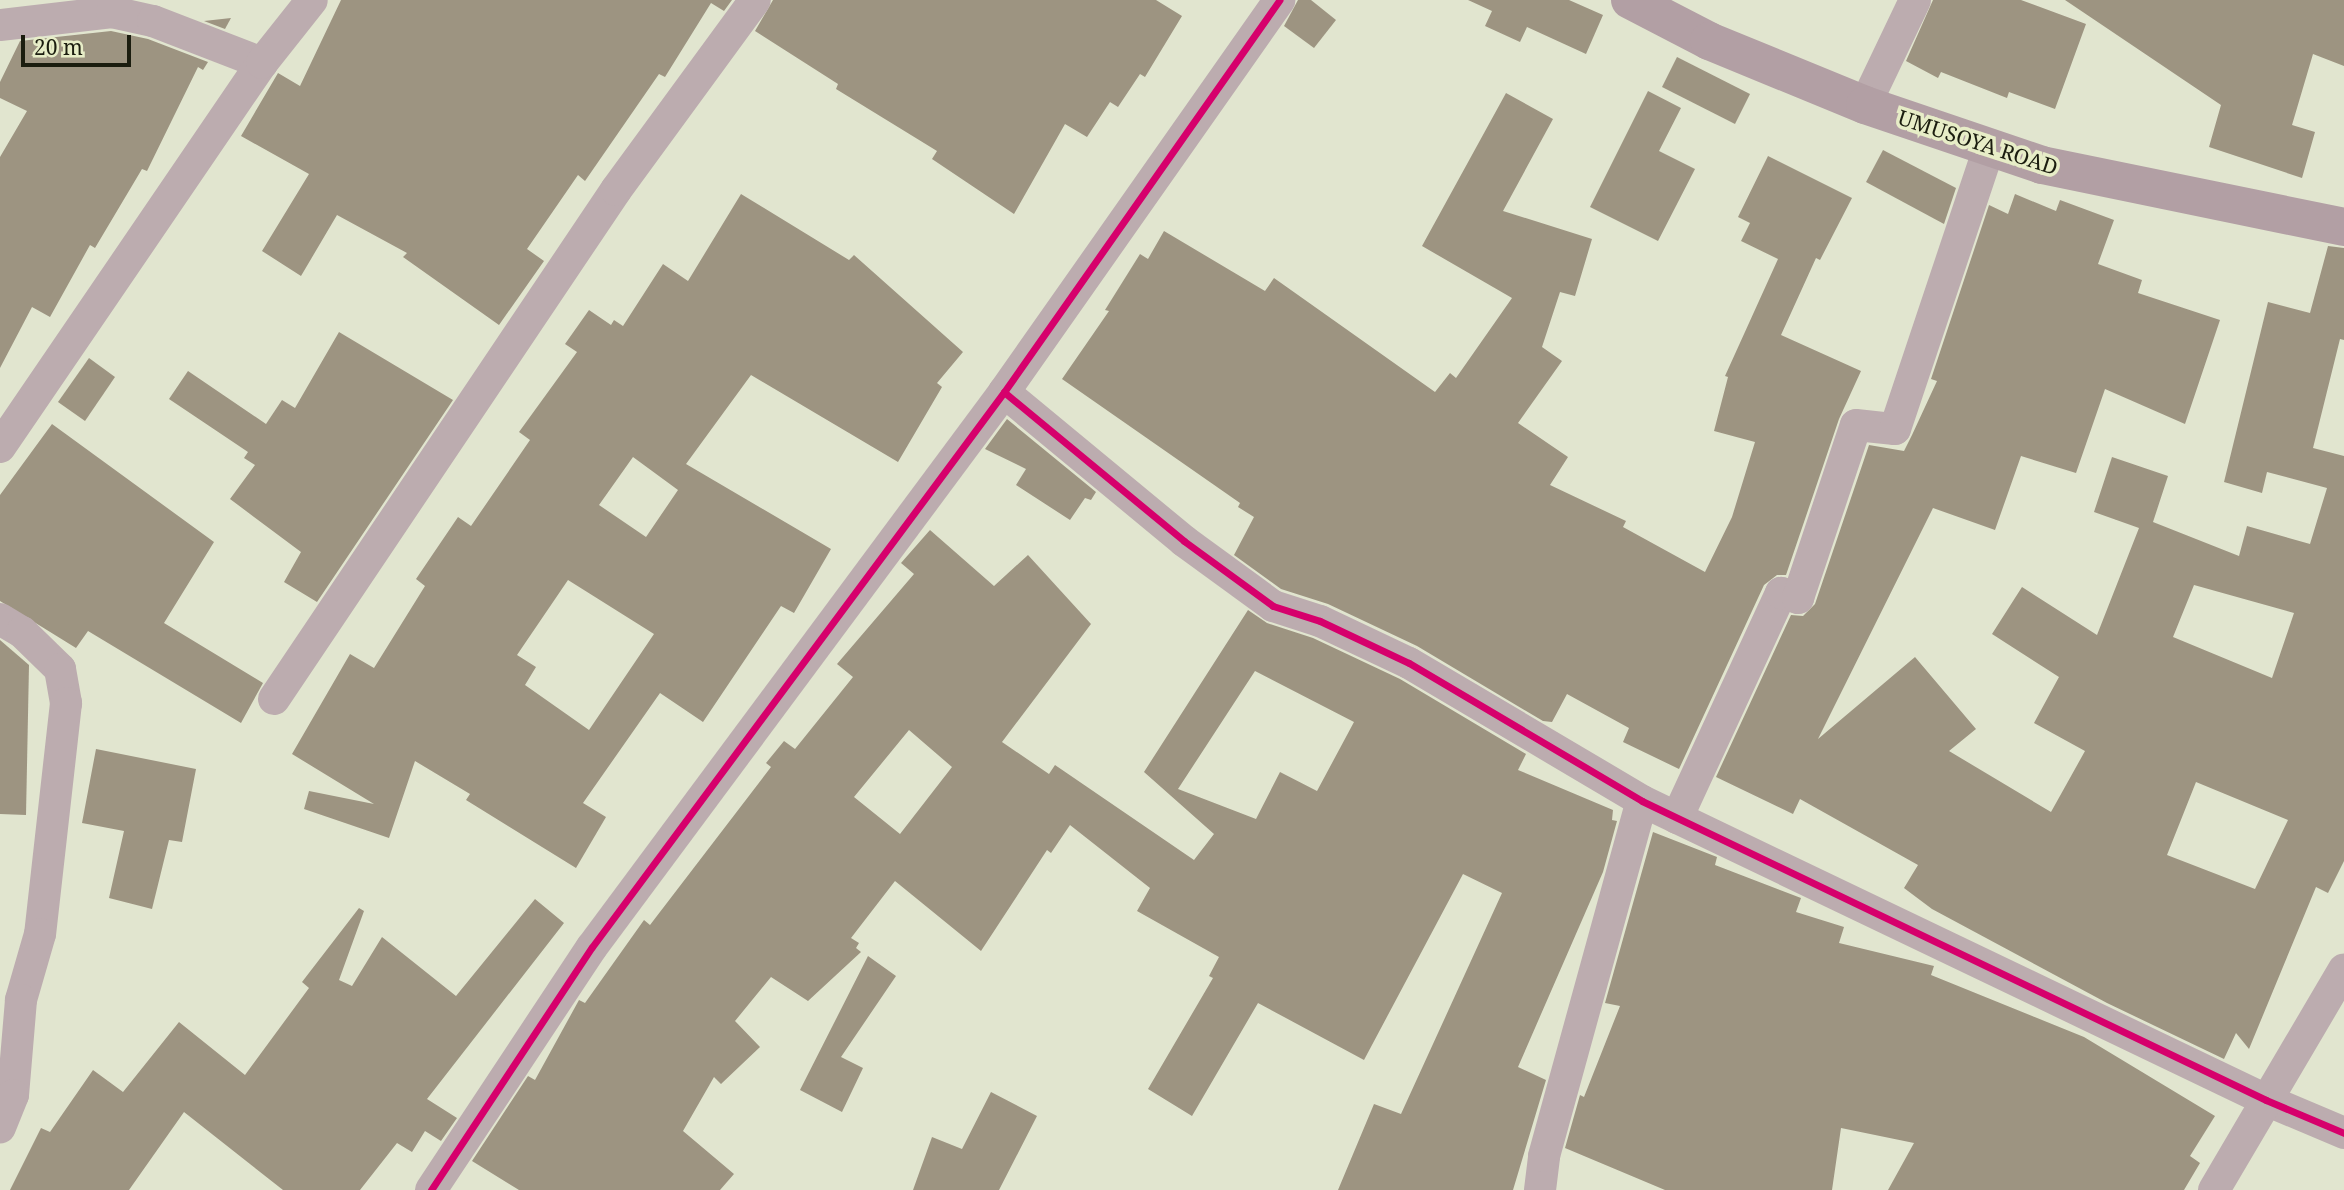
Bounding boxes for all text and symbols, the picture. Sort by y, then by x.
scale bar [24,21,135,65]
text: 20 m [34,33,83,61]
street label: UMUSOYA ROAD [1895,104,2061,180]

